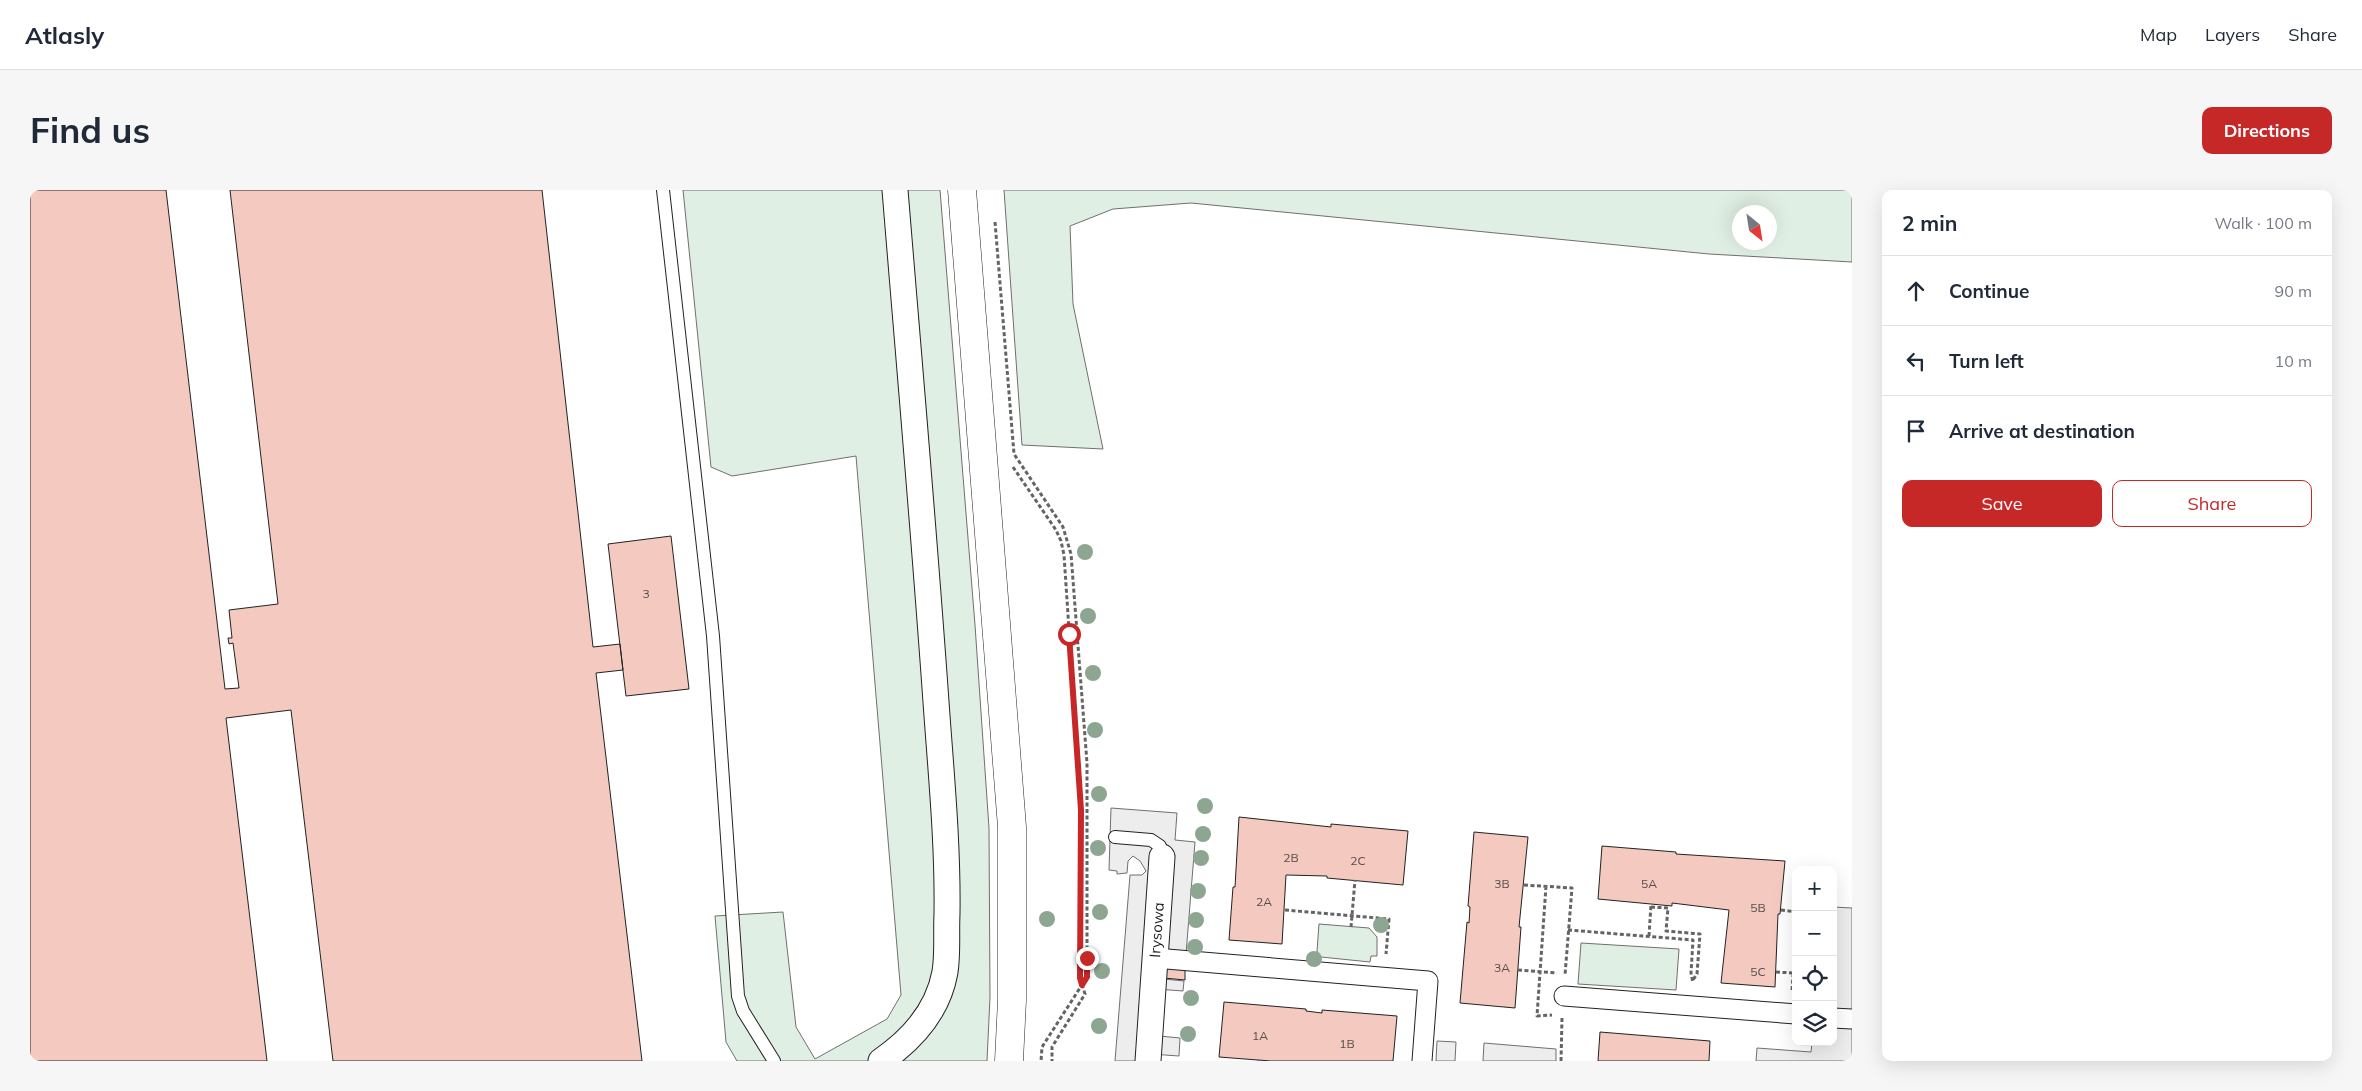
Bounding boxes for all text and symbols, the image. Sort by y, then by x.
text: Atlasly [25,20,104,50]
text: Map [2140,23,2177,46]
text: Layers [2205,23,2260,46]
text: Share [2288,23,2337,46]
button: Directions [2202,107,2332,154]
text: Find us [30,108,150,152]
north arrow [1732,205,1777,250]
text: 2 min [1902,210,1957,236]
text: Walk · 100 m [2214,213,2312,233]
icon: ahead [1902,277,1930,305]
text: Continue [1949,279,2029,303]
text: 90 m [2275,281,2312,301]
icon: left [1902,347,1930,375]
text: Turn left [1949,349,2024,373]
text: 10 m [2275,351,2312,371]
icon: arrive [1902,417,1930,445]
text: Arrive at destination [1949,419,2135,443]
button: Save [1902,480,2102,527]
button: Share [2112,480,2312,527]
house number: 3 [642,586,650,601]
route start [1058,623,1081,646]
house number: 2B [1283,850,1299,865]
house number: 2C [1350,853,1366,868]
map controls [1792,866,1837,1046]
button: + [1792,866,1837,911]
house number: 3B [1494,876,1510,891]
house number: 5A [1641,876,1657,891]
house number: 2A [1256,894,1272,909]
house number: 5B [1750,900,1766,915]
street label: Irysowa [1145,902,1168,958]
button: − [1792,911,1837,956]
route end [1076,947,1099,970]
button: locate [1792,956,1837,1001]
house number: 3A [1494,960,1510,975]
house number: 5C [1750,964,1766,979]
button: layers [1792,1001,1837,1046]
house number: 1A [1252,1028,1268,1043]
house number: 1B [1339,1036,1355,1051]

